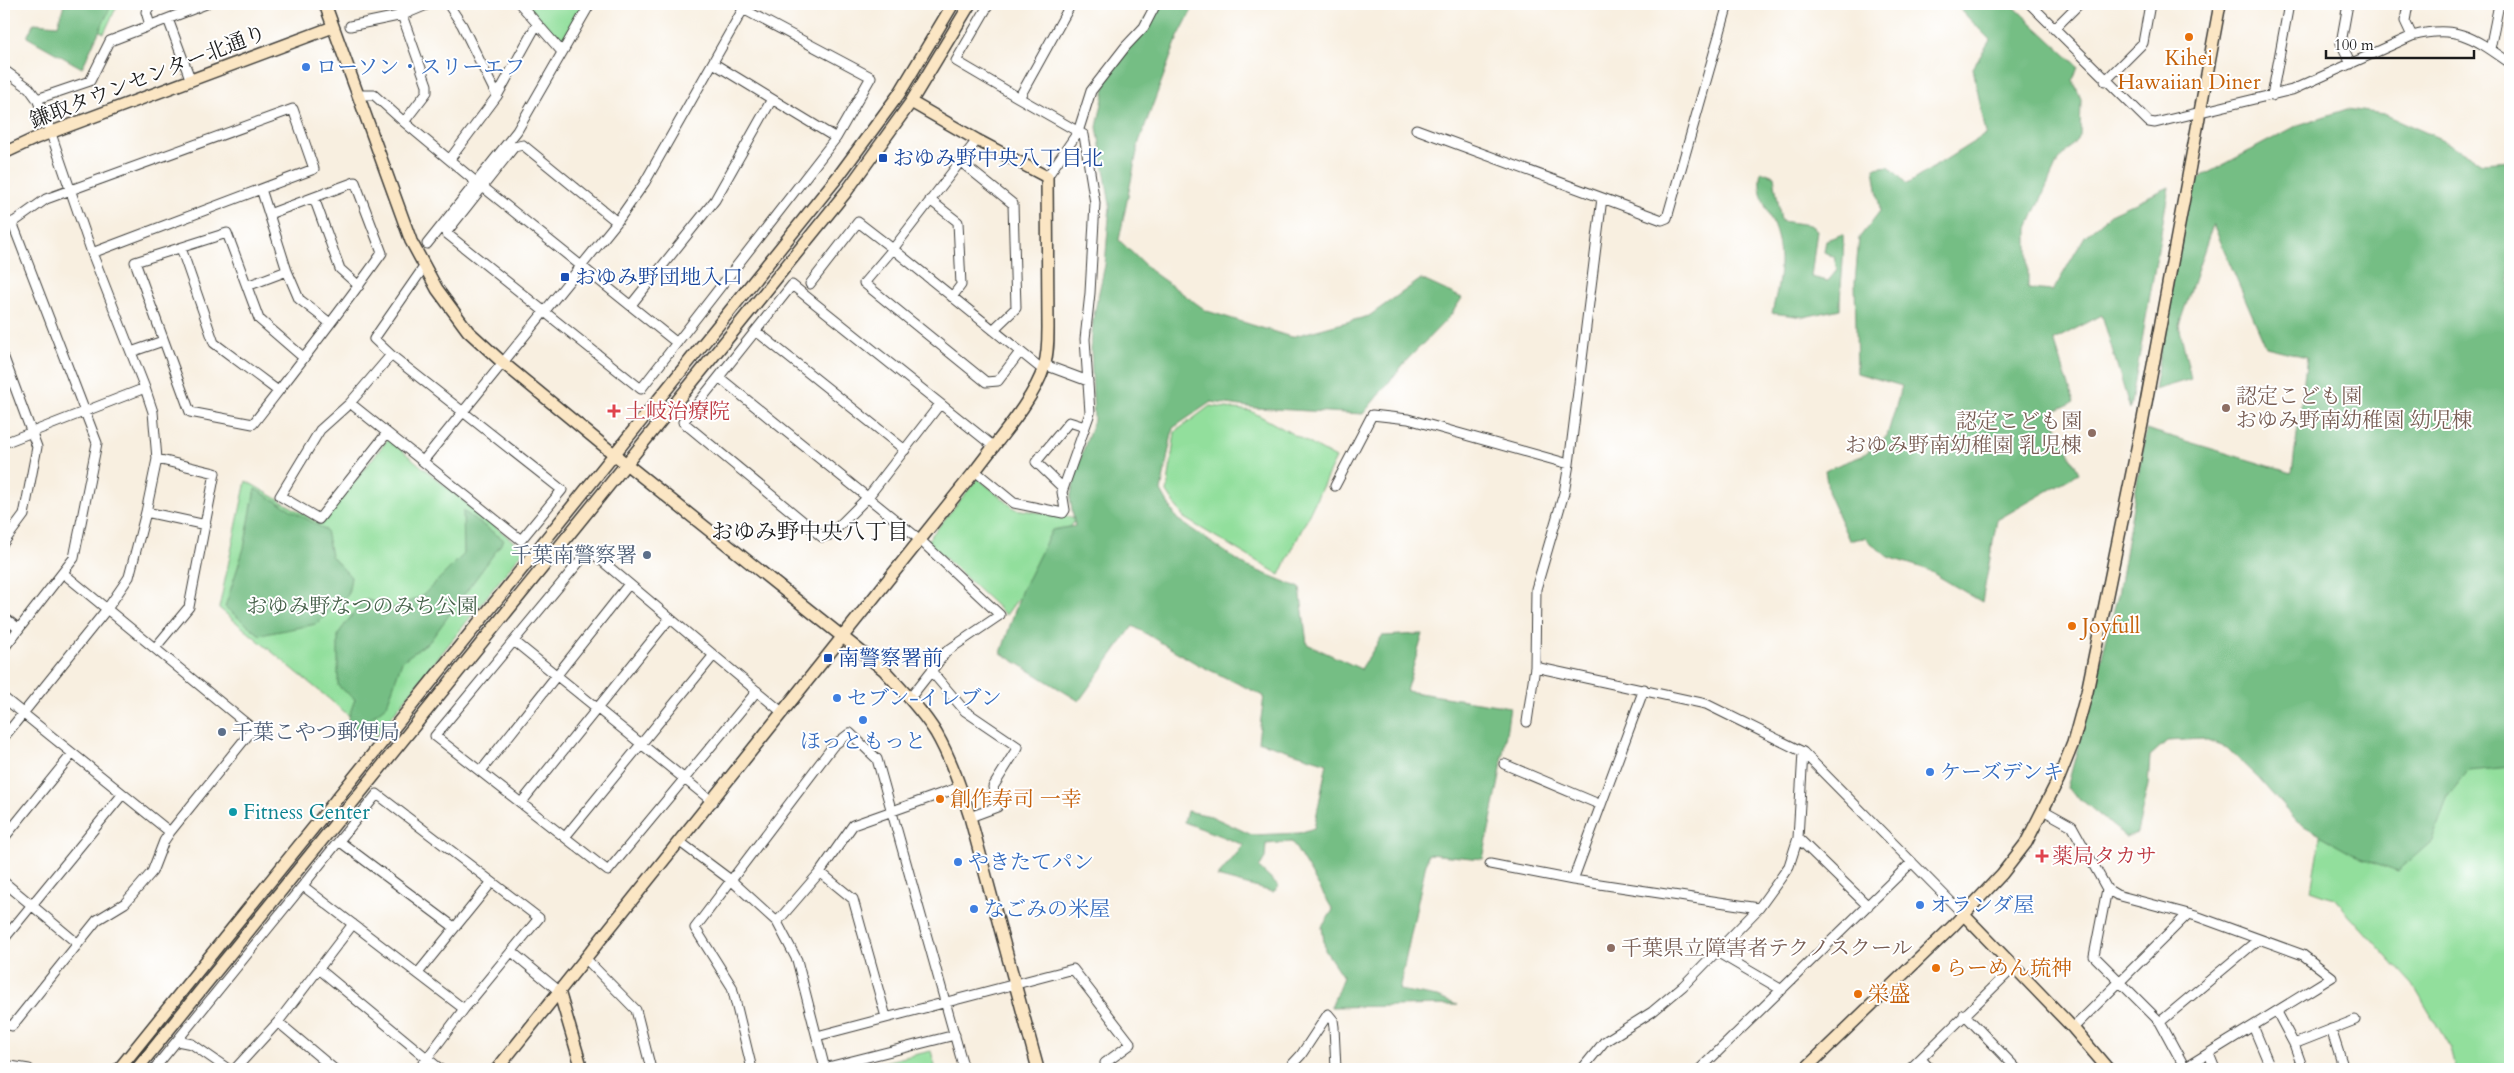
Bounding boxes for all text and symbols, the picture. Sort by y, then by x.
street label: 鎌取タウンセンター北通り [26,18,270,136]
scale bar [2326,28,2474,60]
marker: Kihei Hawaiian Diner [2183,31,2195,43]
text: 100 m [2334,35,2374,55]
place label: Kihei Hawaiian Diner [2117,44,2261,97]
place label: ローソン・スリーエフ [316,53,525,82]
marker: ローソン・スリーエフ [300,61,312,73]
place label: おゆみ野中央八丁目北 [893,144,1103,173]
marker: おゆみ野中央八丁目北 [877,152,889,164]
place label: おゆみ野団地入口 [575,263,743,292]
marker: おゆみ野団地入口 [559,271,571,283]
place label: 認定こども園 おゆみ野南幼稚園 幼児棟 [2236,382,2473,435]
place label: 土岐治療院 [625,397,730,426]
marker: 認定こども園 おゆみ野南幼稚園 幼児棟 [2220,402,2232,414]
marker: 土岐治療院 [607,404,621,418]
place label: 認定こども園 おゆみ野南幼稚園 乳児棟 [1845,407,2082,460]
marker: 認定こども園 おゆみ野南幼稚園 乳児棟 [2086,427,2098,439]
district label: おゆみ野中央八丁目 [711,517,909,547]
place label: 千葉南警察署 [511,541,637,570]
marker: 千葉南警察署 [641,549,653,561]
park label: おゆみ野なつのみち公園 [247,592,478,621]
place label: Joyfull [2079,612,2140,641]
marker: Joyfull [2066,620,2078,632]
place label: 南警察署前 [838,644,943,673]
marker: 南警察署前 [822,652,834,664]
place label: セブン-イレブン [847,684,1002,713]
marker: セブン-イレブン [831,692,843,704]
marker: ほっともっと [857,714,869,726]
place label: 千葉こやつ郵便局 [232,718,400,747]
marker: 千葉こやつ郵便局 [216,726,228,738]
place label: ほっともっと [800,727,926,756]
place label: ケーズデンキ [1940,758,2064,787]
marker: ケーズデンキ [1924,766,1936,778]
place label: 創作寿司 一幸 [950,785,1082,814]
marker: 創作寿司 一幸 [934,793,946,805]
place label: Fitness Center [243,798,370,827]
marker: Fitness Center [227,806,239,818]
place label: 薬局タカサ [2052,842,2157,871]
place label: やきたてパン [968,848,1094,877]
marker: 薬局タカサ [2036,850,2048,862]
marker: やきたてパン [952,856,964,868]
place label: オランダ屋 [1930,891,2034,920]
place label: なごみの米屋 [984,895,1110,924]
marker: オランダ屋 [1914,899,1926,911]
marker: なごみの米屋 [968,903,980,915]
place label: 千葉県立障害者テクノスクール [1621,934,1912,963]
marker: 千葉県立障害者テクノスクール [1605,942,1617,954]
place label: らーめん琉神 [1946,954,2072,983]
marker: らーめん琉神 [1930,962,1942,974]
place label: 栄盛 [1868,980,1910,1009]
marker: 栄盛 [1852,988,1864,1000]

